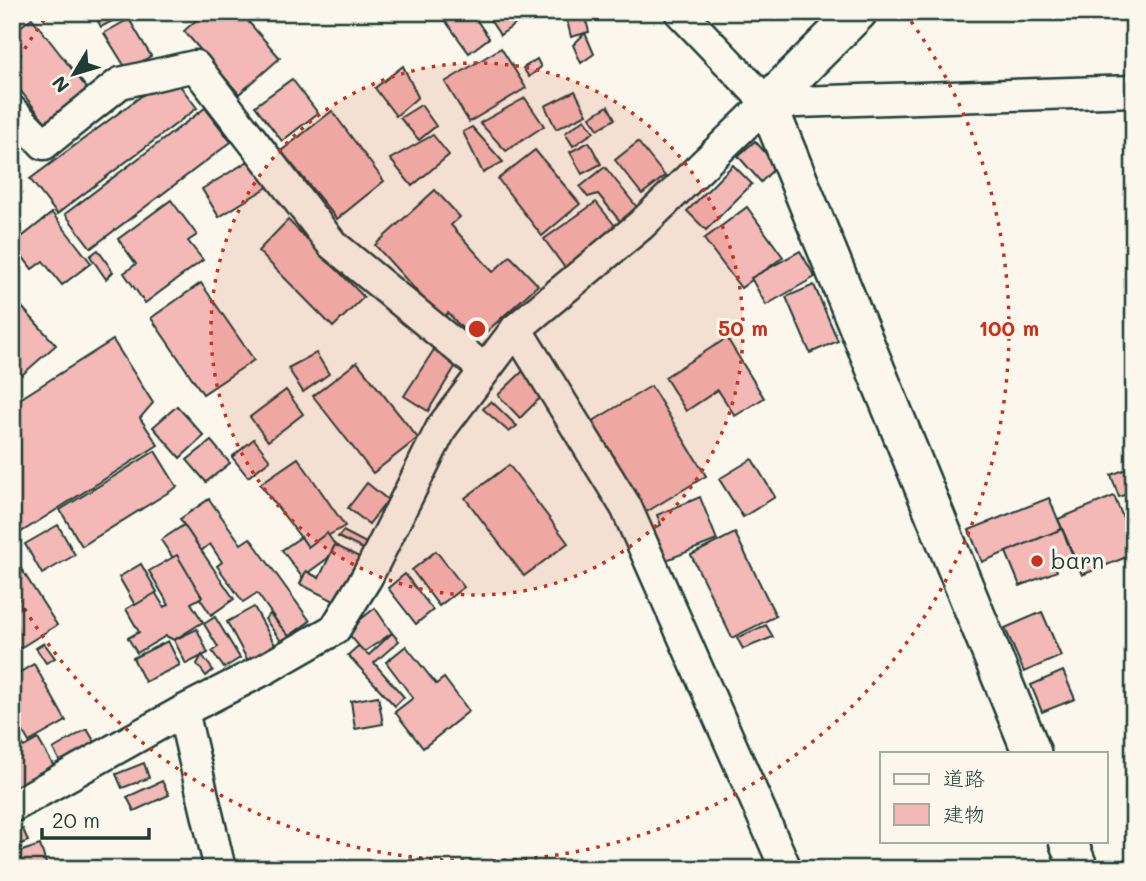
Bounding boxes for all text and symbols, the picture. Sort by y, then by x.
north arrow [38,38,108,108]
text: N [46,71,74,98]
text: 50 m [718,314,768,341]
text: 100 m [979,314,1039,341]
centre of rings [465,317,489,341]
place label: barn [1051,545,1104,575]
marker: barn [1029,553,1045,569]
legend [880,752,1108,842]
text: 道路 [943,764,985,791]
scale bar [42,797,149,841]
text: 建物 [943,800,985,827]
text: 20 m [52,806,100,833]

